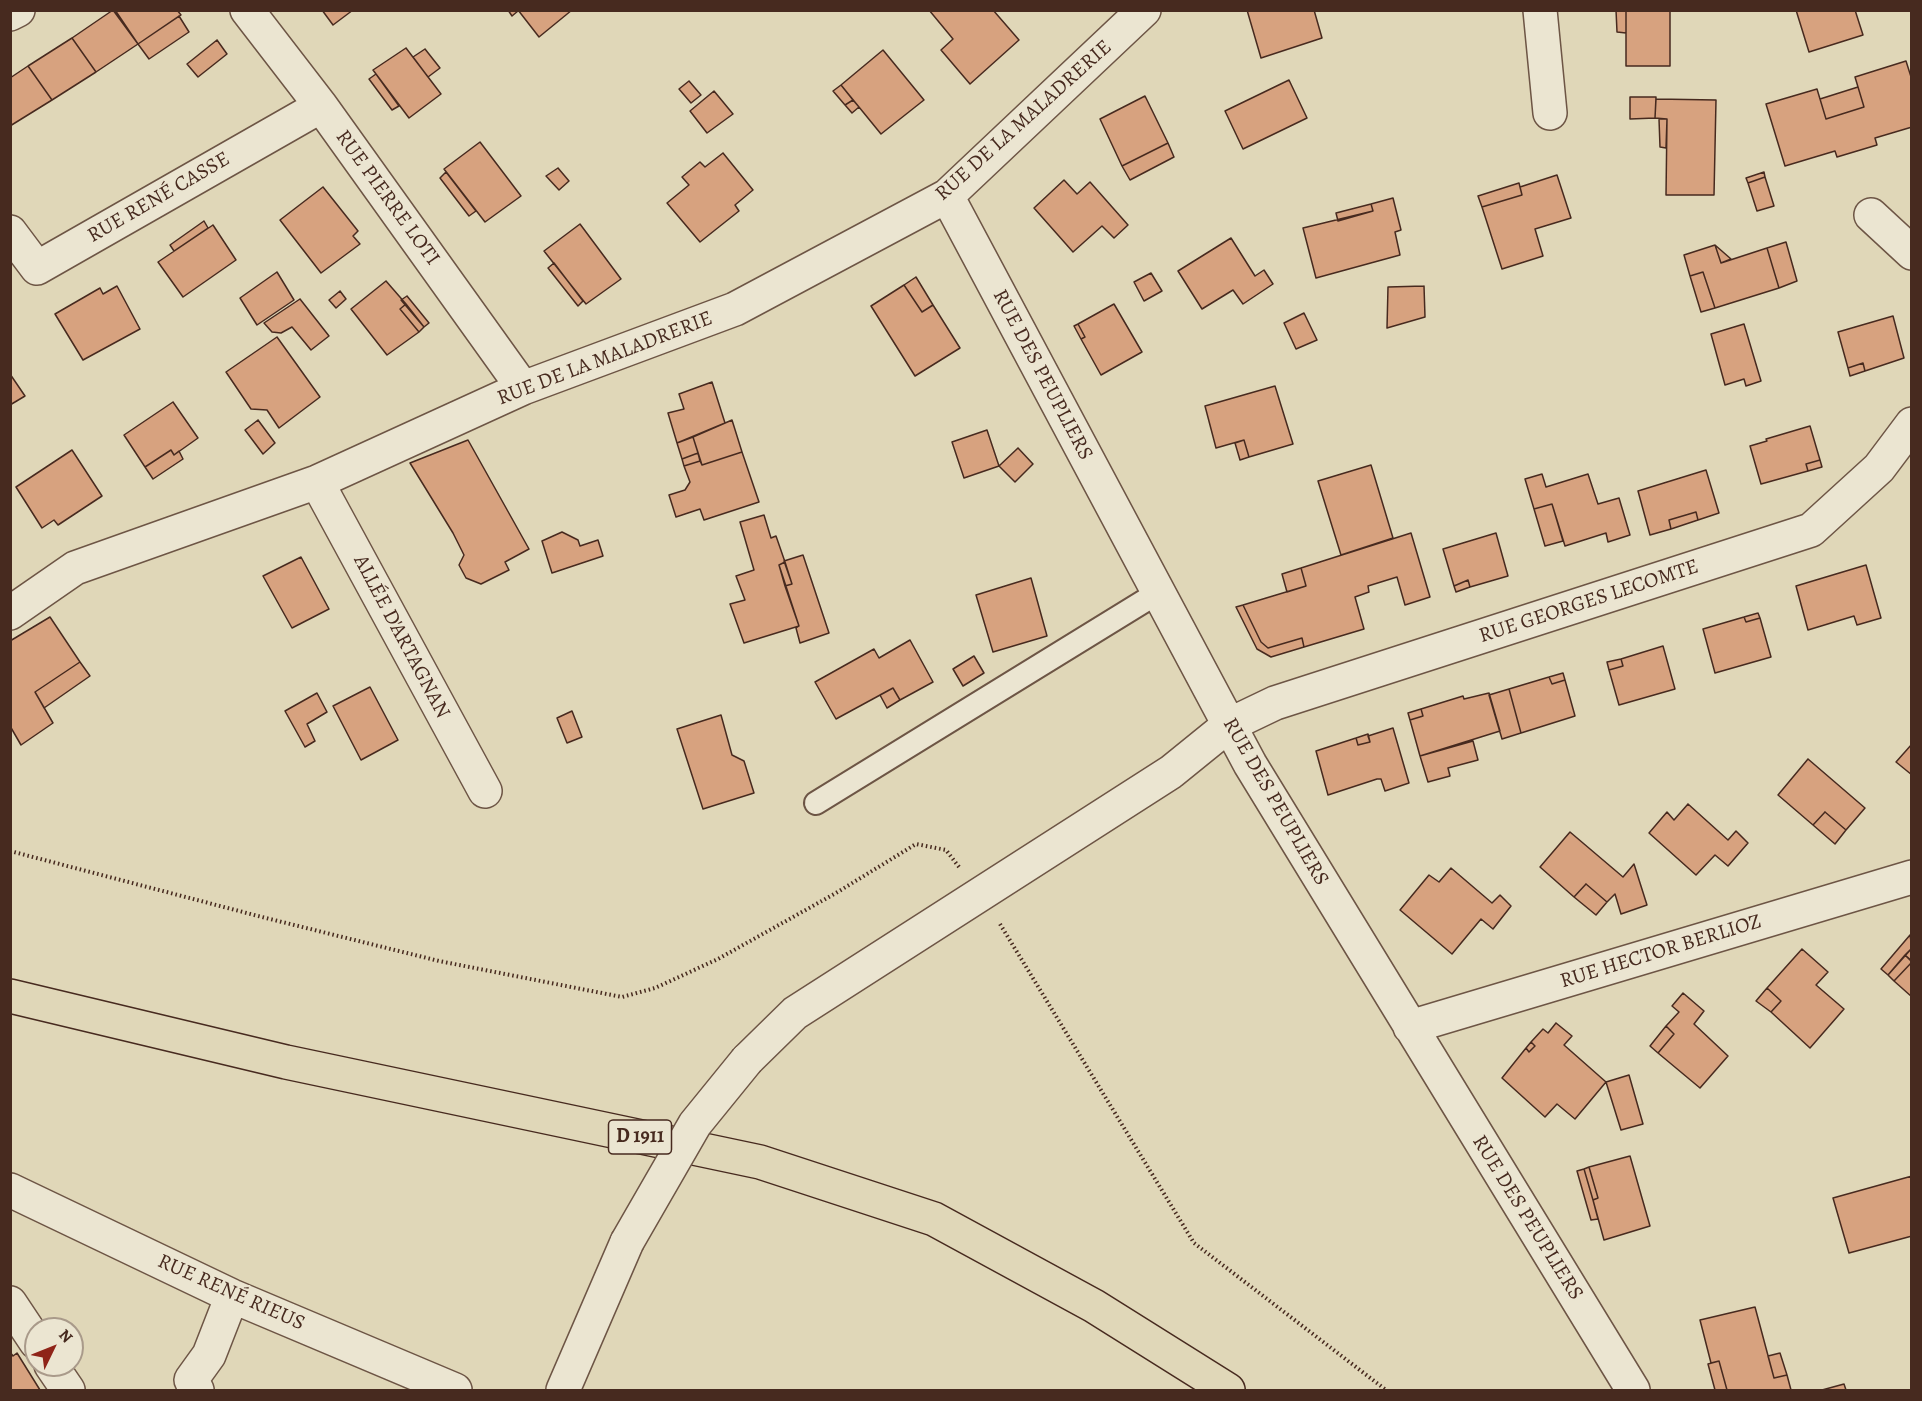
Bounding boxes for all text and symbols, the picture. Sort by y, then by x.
street label: RUE DE LA MALADRERIE [931,35,1117,207]
street label: RUE PIERRE LOTI [329,125,445,271]
street label: RUE RENÉ CASSE [83,147,235,249]
street label: RUE DES PEUPLIERS [986,285,1098,465]
street label: RUE DE LA MALADRERIE [494,306,716,412]
street label: ALLÉE D'ARTAGNAN [347,551,455,723]
street label: RUE GEORGES LECOMTE [1476,555,1702,649]
street label: RUE DES PEUPLIERS [1217,714,1333,890]
street label: RUE HECTOR BERLIOZ [1557,909,1765,995]
road number: D 1911 [608,1120,672,1154]
street label: RUE DES PEUPLIERS [1466,1131,1588,1305]
street label: RUE RENÉ RIEUS [154,1249,308,1337]
north arrow [24,1317,84,1377]
text: N [54,1324,78,1348]

